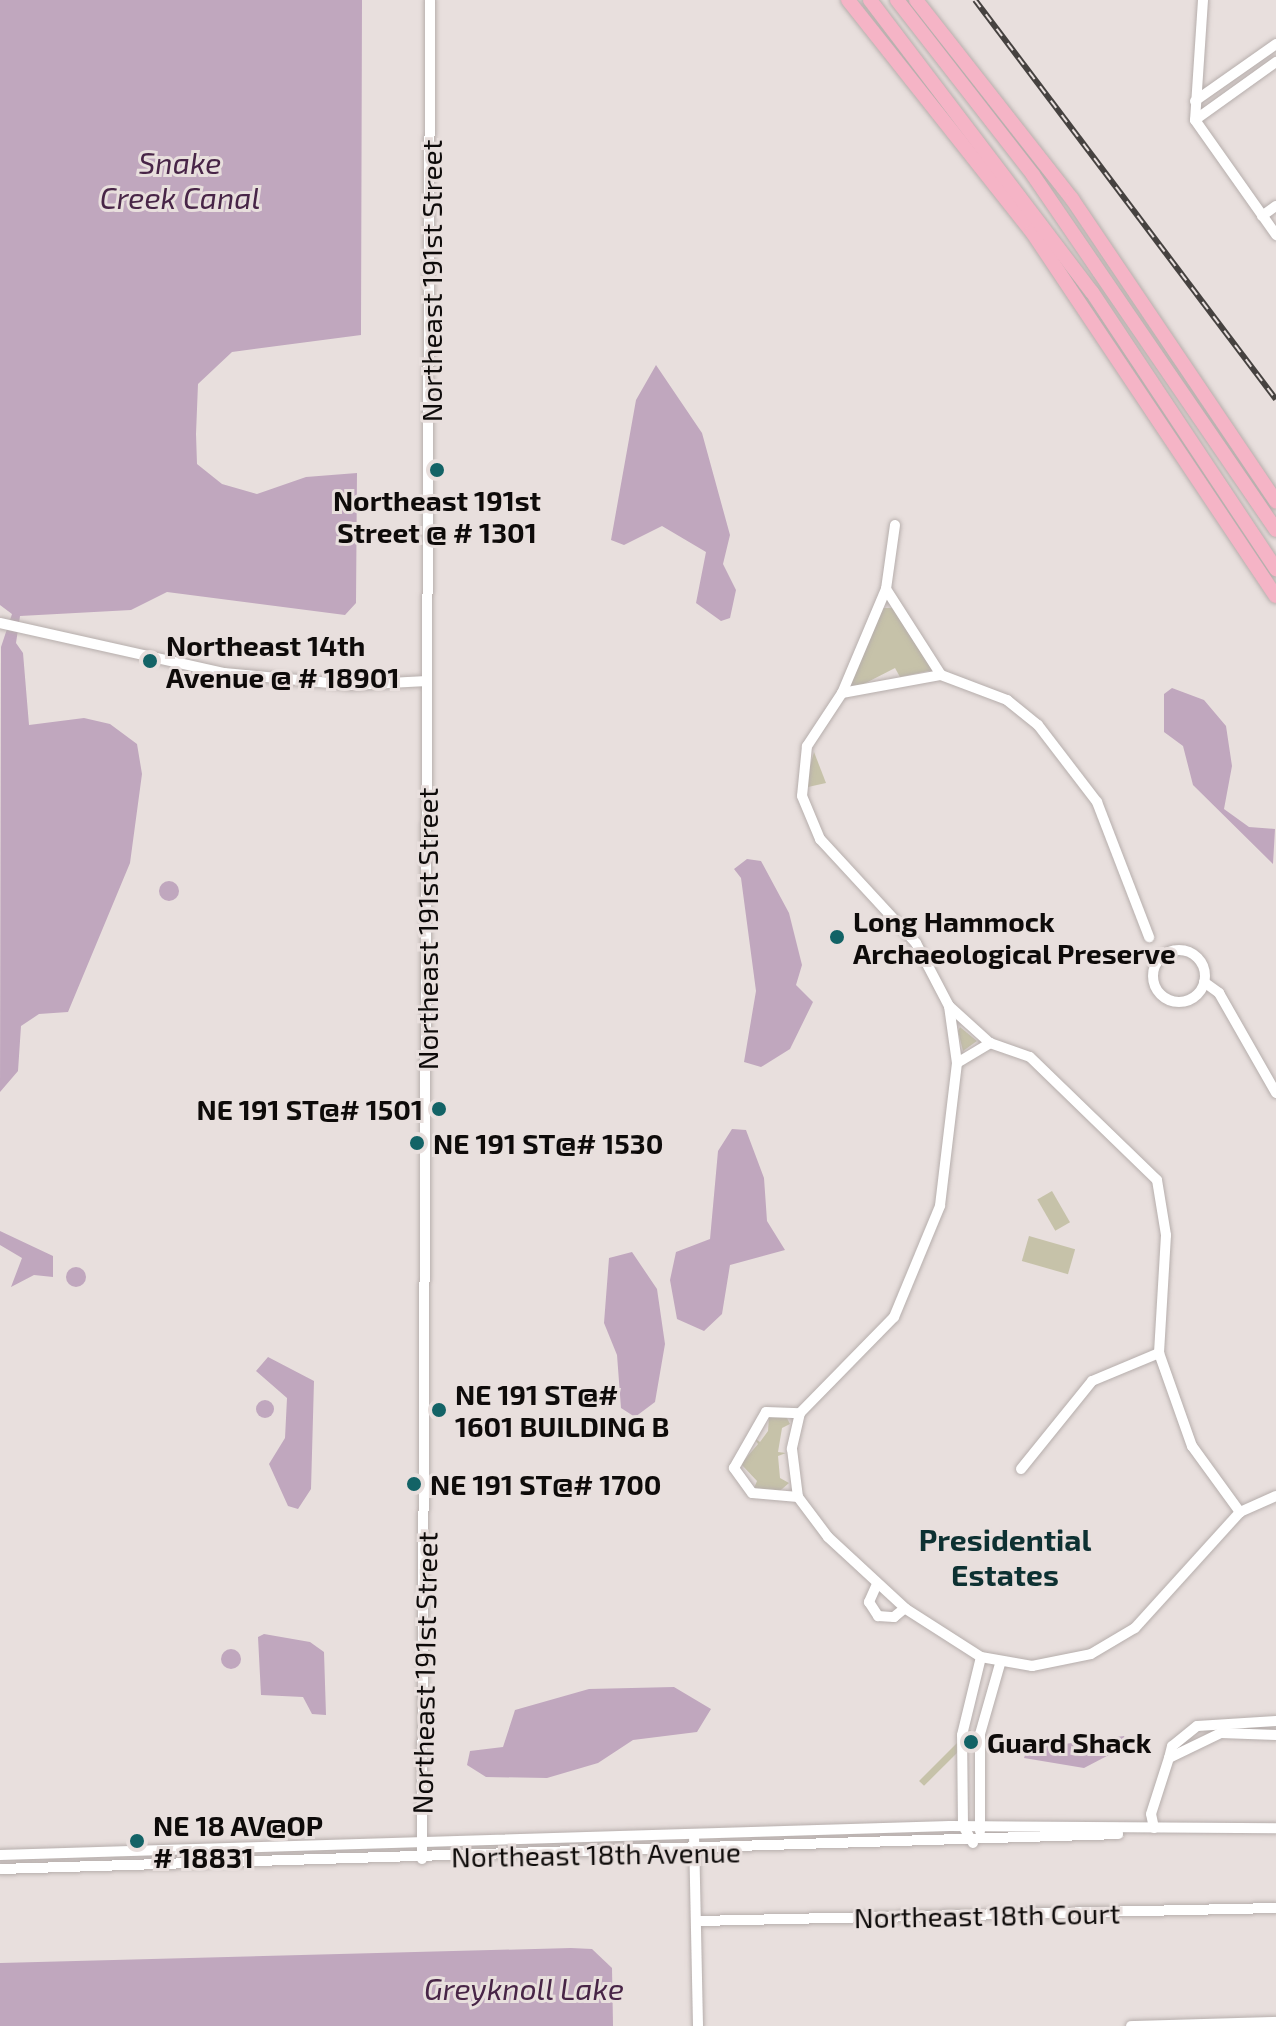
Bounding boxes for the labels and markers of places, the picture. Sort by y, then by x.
marker: Northeast 191st Street @ # 1301 [428,461,446,479]
place label: Northeast 191st Street @ # 1301 [333,483,541,549]
place label: Northeast 14th Avenue @ # 18901 [166,628,400,694]
marker: Northeast 14th Avenue @ # 18901 [141,652,159,670]
place label: Long Hammock Archaeological Preserve [853,904,1176,970]
marker: Long Hammock Archaeological Preserve [828,928,846,946]
place label: NE 191 ST@# 1501 [196,1092,423,1126]
marker: NE 191 ST@# 1501 [430,1100,448,1118]
place label: NE 191 ST@# 1530 [433,1126,663,1160]
marker: NE 191 ST@# 1530 [408,1134,426,1152]
place label: NE 191 ST@# 1601 BUILDING B [455,1377,669,1443]
marker: NE 191 ST@# 1601 BUILDING B [430,1401,448,1419]
place label: NE 191 ST@# 1700 [430,1467,661,1501]
marker: NE 191 ST@# 1700 [405,1475,423,1493]
place label: Guard Shack [987,1725,1151,1759]
marker: Guard Shack [962,1733,980,1751]
place label: NE 18 AV@OP # 18831 [153,1808,324,1874]
marker: NE 18 AV@OP # 18831 [128,1832,146,1850]

